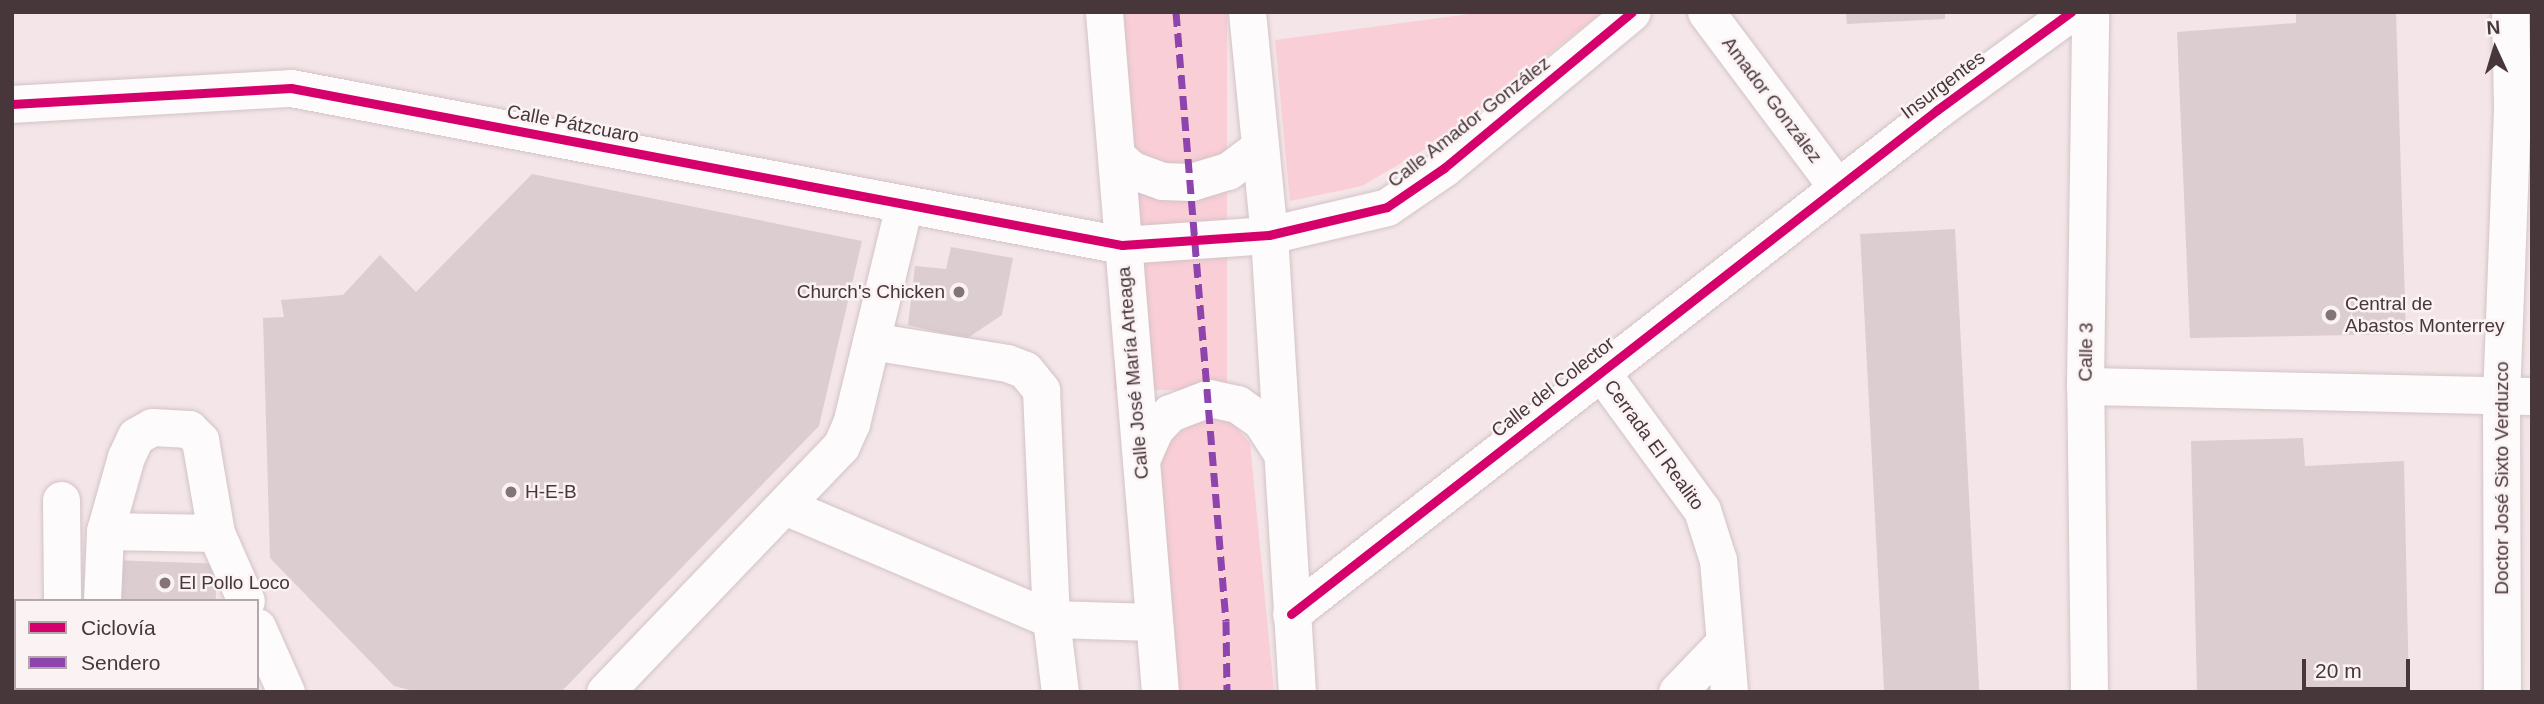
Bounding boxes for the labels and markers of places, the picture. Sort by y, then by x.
place label: Church's Chicken [797,281,945,303]
marker: Church's Chicken [951,284,967,300]
place label: Central de Abastos Monterrey [2345,293,2504,337]
marker: Central de Abastos Monterrey [2323,307,2339,323]
place label: H-E-B [525,481,577,503]
marker: H-E-B [503,484,519,500]
place label: El Pollo Loco [179,572,290,594]
marker: El Pollo Loco [157,575,173,591]

